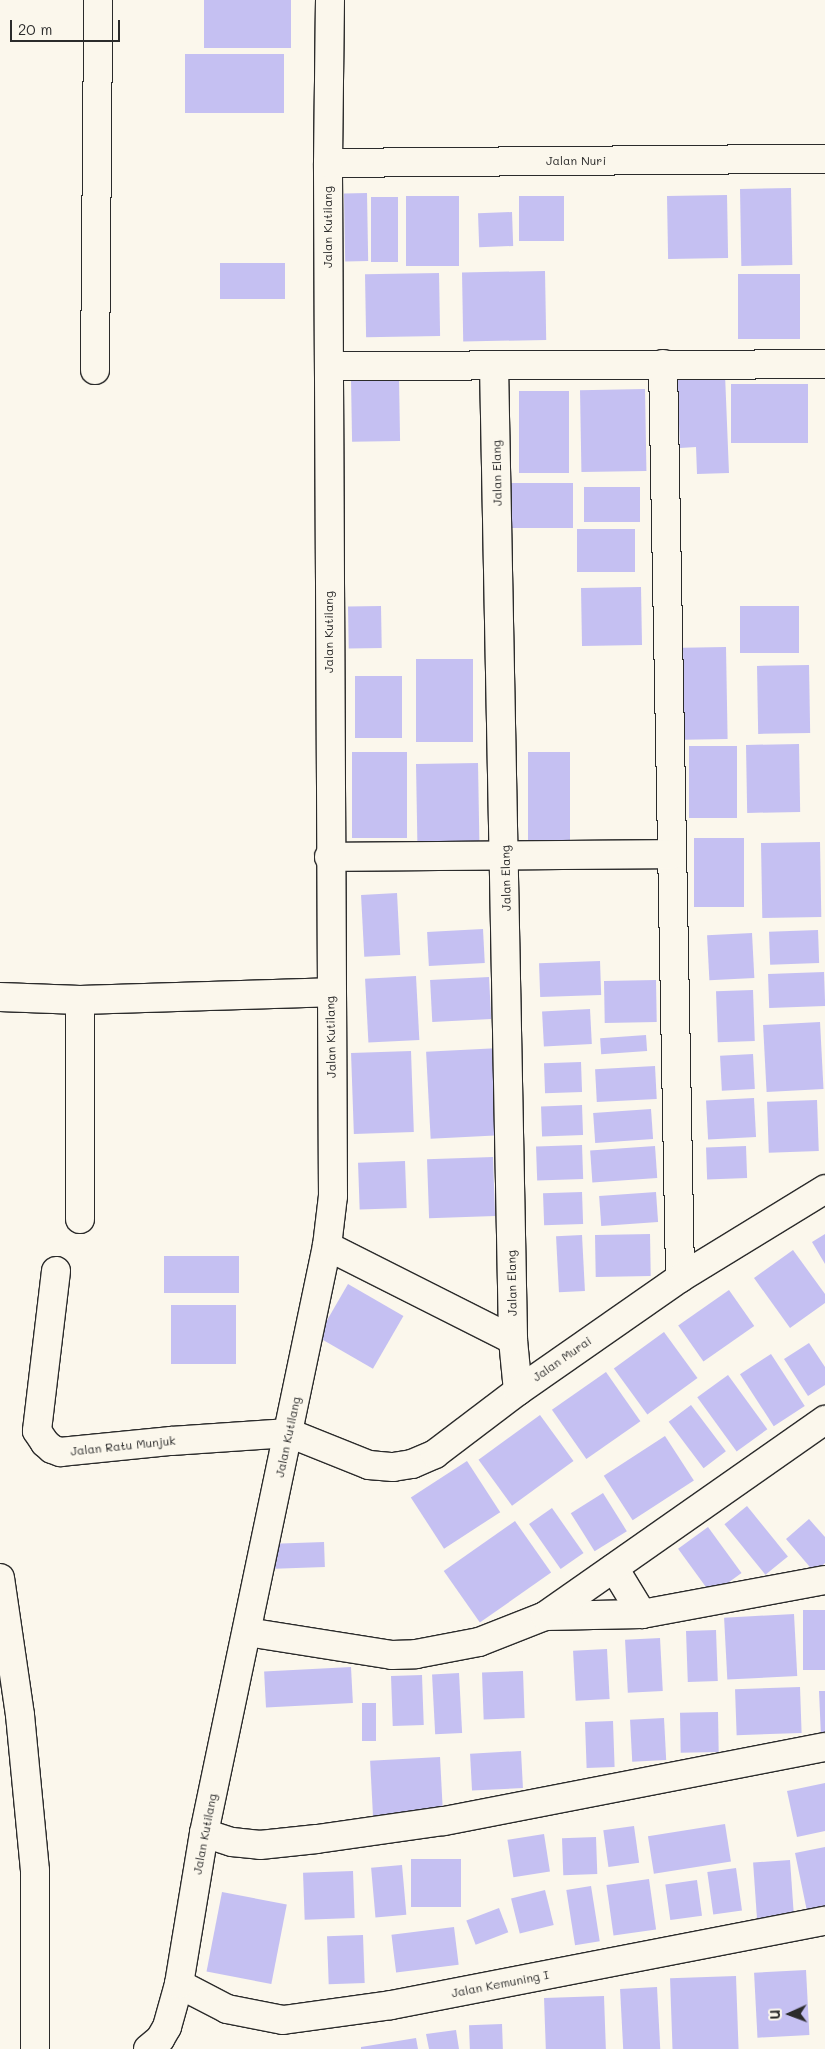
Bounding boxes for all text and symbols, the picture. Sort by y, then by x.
scale bar [12,10,122,42]
text: 20 m [18,19,52,39]
street label: Jalan Nuri [546,154,606,168]
street label: Jalan Kutilang [321,186,335,268]
street label: Jalan Elang [489,440,505,506]
street label: Jalan Kutilang [322,591,336,673]
street label: Jalan Elang [498,845,514,911]
street label: Jalan Kutilang [323,996,339,1078]
street label: Jalan Elang [504,1250,520,1316]
street label: Jalan Murai [530,1334,594,1384]
street label: Jalan Kutilang [272,1395,304,1479]
street label: Jalan Ratu Munjuk [70,1433,176,1459]
street label: Jalan Kutilang [190,1792,220,1876]
street label: Jalan Kemuning I [450,1967,550,2001]
north arrow [765,1989,815,2039]
text: U [765,2009,784,2020]

